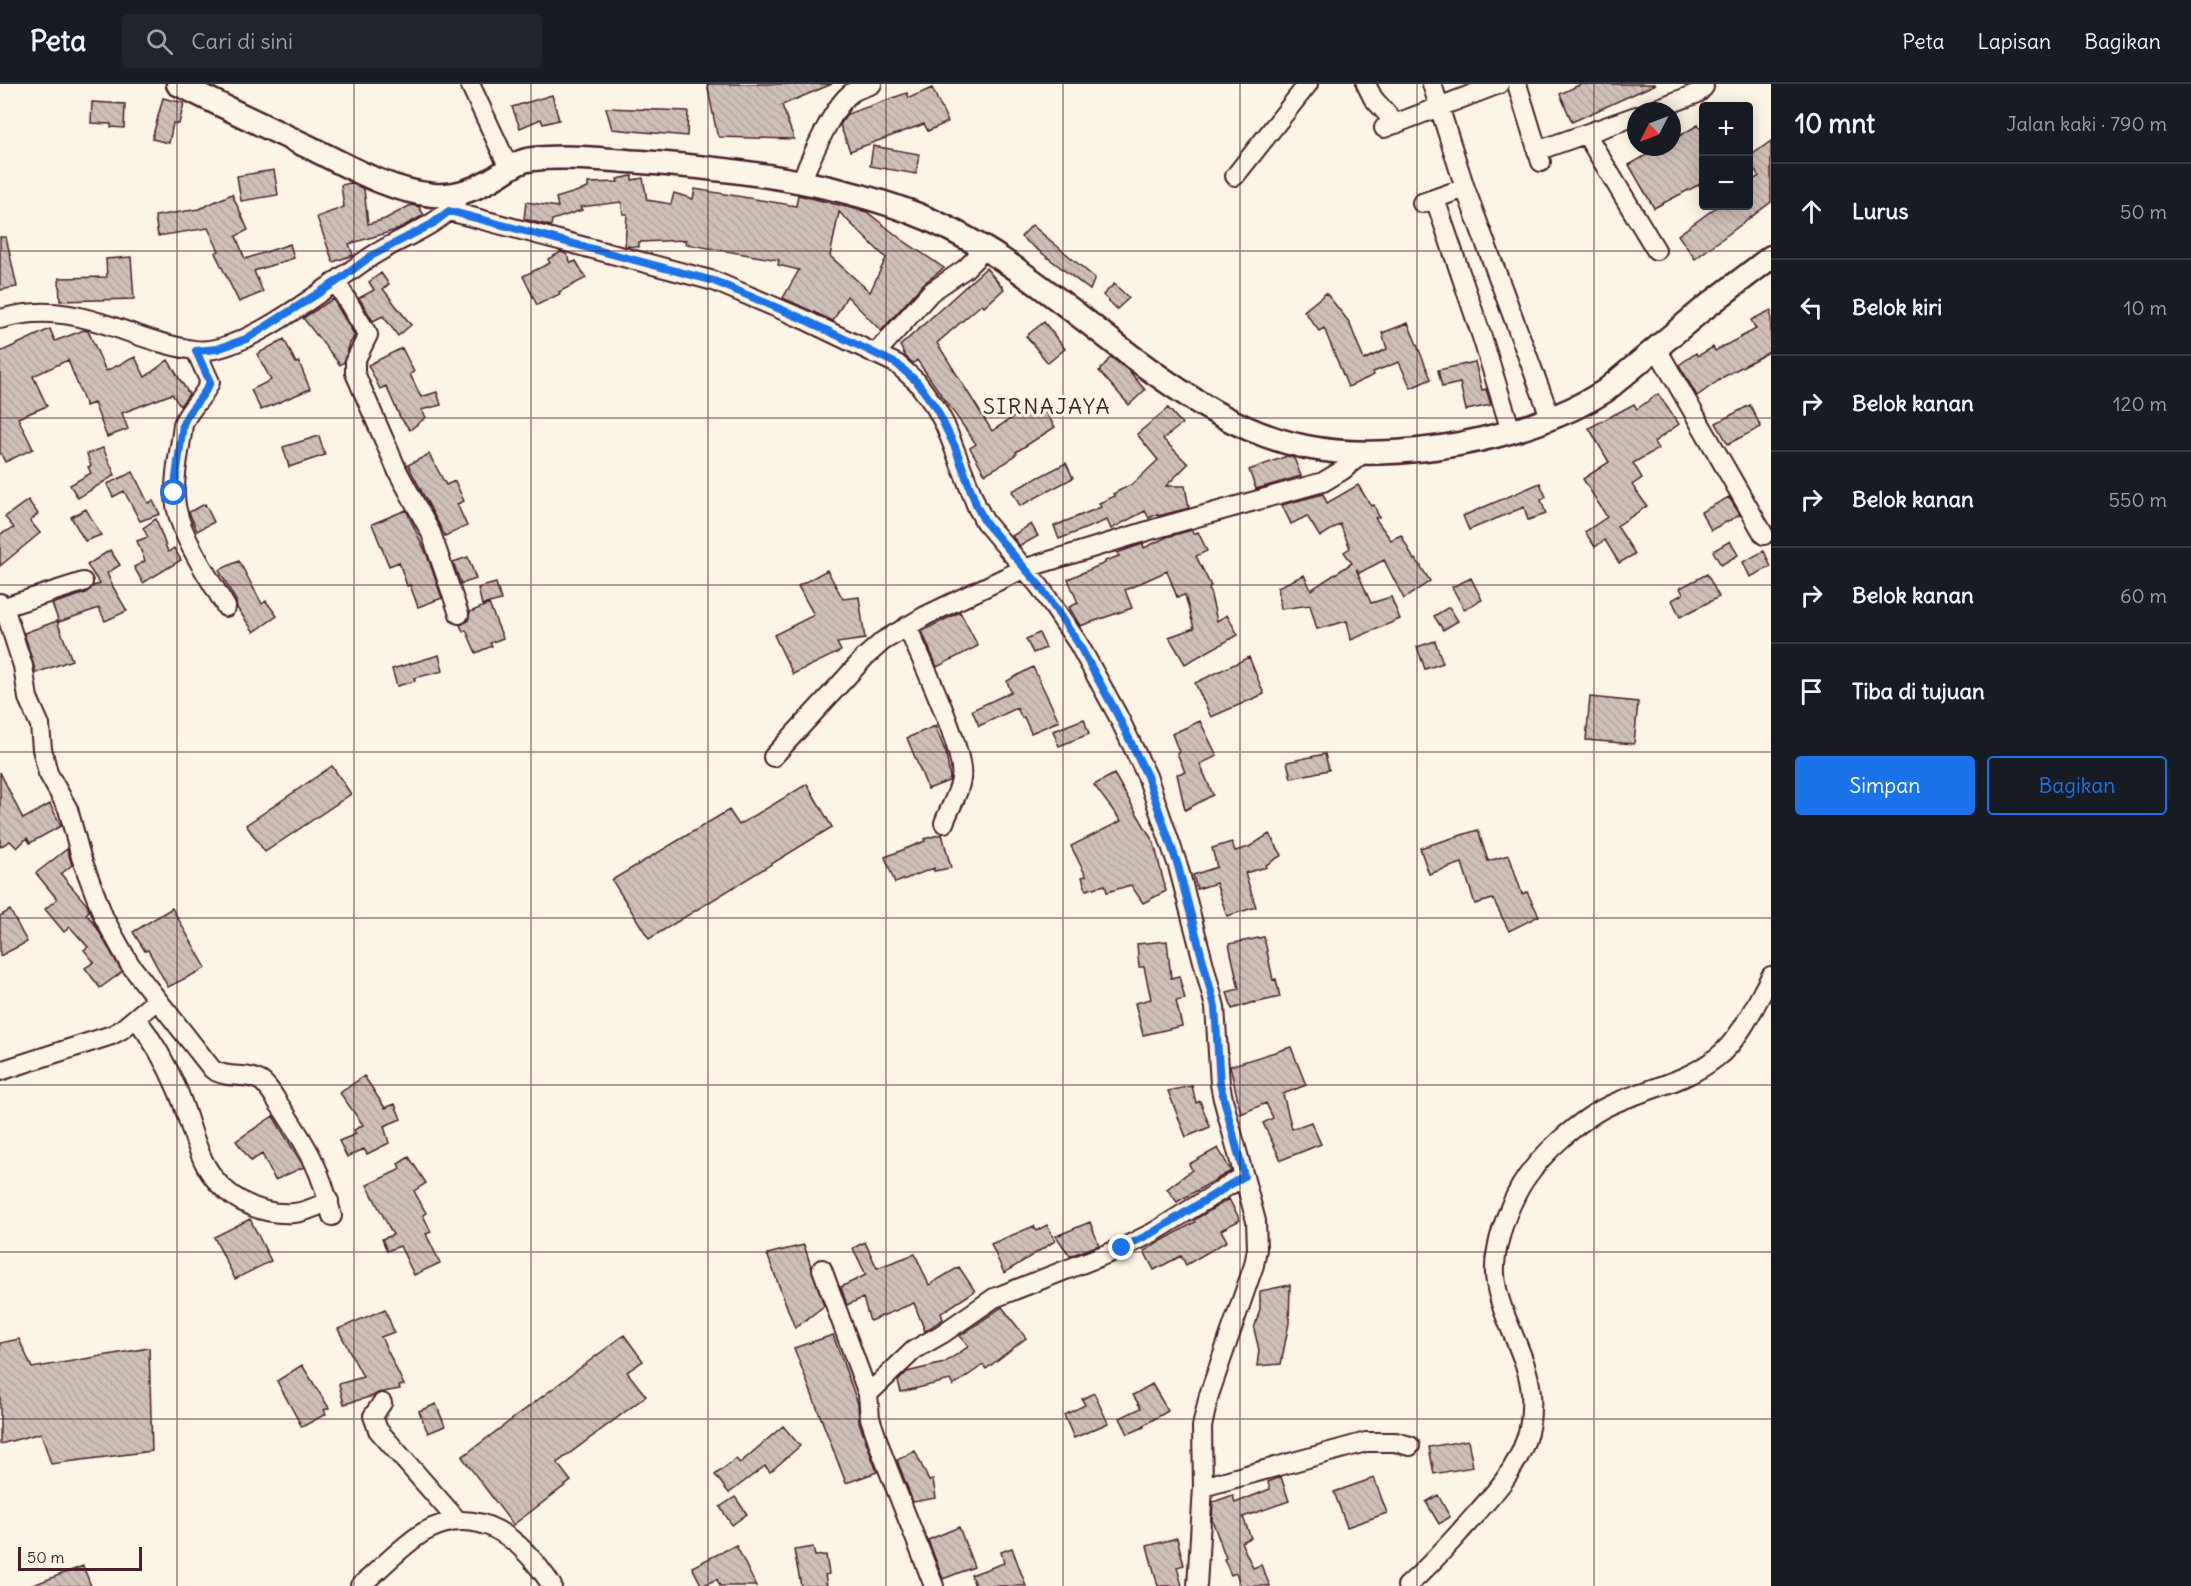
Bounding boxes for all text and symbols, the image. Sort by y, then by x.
search box [122,14,542,68]
text: Peta [30,23,86,59]
icon: search [143,25,176,58]
text: Cari di sini [191,27,293,55]
text: Peta [1902,28,1945,55]
text: Lapisan [1978,28,2051,55]
text: Bagikan [2084,28,2161,55]
north arrow [1627,102,1681,156]
map controls [1699,102,1753,210]
button: + [1699,102,1753,156]
text: 10 mnt [1795,107,1875,140]
text: Jalan kaki · 790 m [2006,111,2167,136]
button: − [1699,156,1753,210]
icon: ahead [1795,195,1828,228]
text: Lurus [1852,197,1908,225]
text: 50 m [2120,199,2167,224]
icon: left [1795,291,1828,324]
text: Belok kiri [1852,293,1942,321]
text: 10 m [2124,295,2167,320]
icon: right [1795,387,1828,420]
text: Belok kanan [1852,389,1974,417]
text: 120 m [2113,391,2167,416]
district label: SIRNAJAYA [983,392,1111,420]
route start [160,479,186,505]
icon: right [1795,483,1828,516]
text: Belok kanan [1852,485,1974,513]
text: 550 m [2109,487,2167,512]
icon: right [1795,579,1828,612]
text: Belok kanan [1852,581,1974,609]
text: 60 m [2120,583,2167,608]
icon: arrive [1795,675,1828,708]
text: Tiba di tujuan [1852,677,1985,705]
button: Simpan [1795,756,1975,815]
button: Bagikan [1987,756,2167,815]
route end [1108,1234,1134,1260]
scale bar [18,1544,142,1572]
text: 50 m [27,1547,65,1567]

